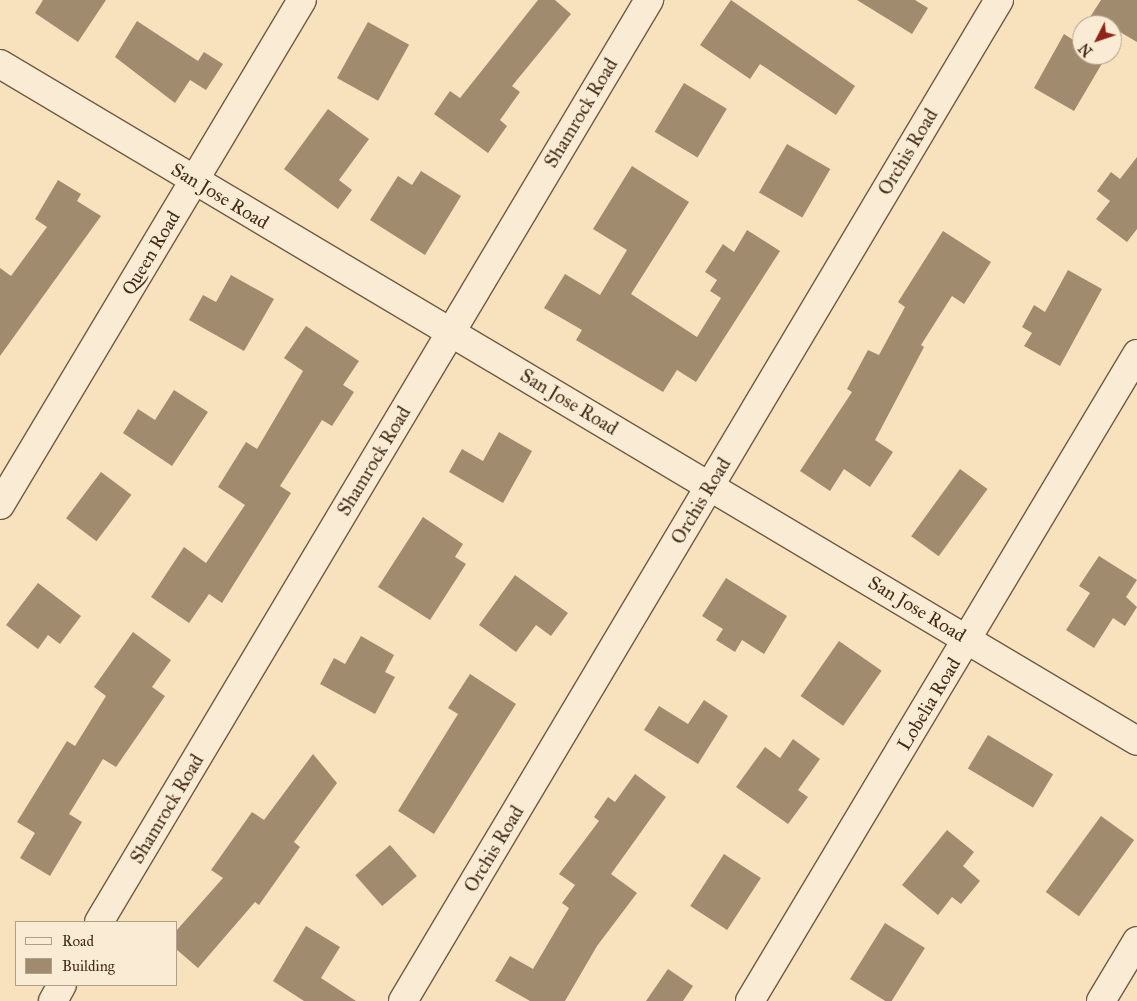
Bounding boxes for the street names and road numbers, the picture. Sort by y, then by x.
street label: Shamrock Road [539,54,623,172]
street label: Orchis Road [873,105,943,199]
street label: San Jose Road [167,158,273,234]
street label: Queen Road [117,207,185,299]
street label: San Jose Road [516,364,622,440]
street label: Shamrock Road [332,402,416,520]
street label: Orchis Road [666,454,736,548]
street label: San Jose Road [864,571,970,647]
street label: Lobelia Road [892,654,966,754]
street label: Shamrock Road [125,750,209,868]
street label: Orchis Road [459,802,529,896]

